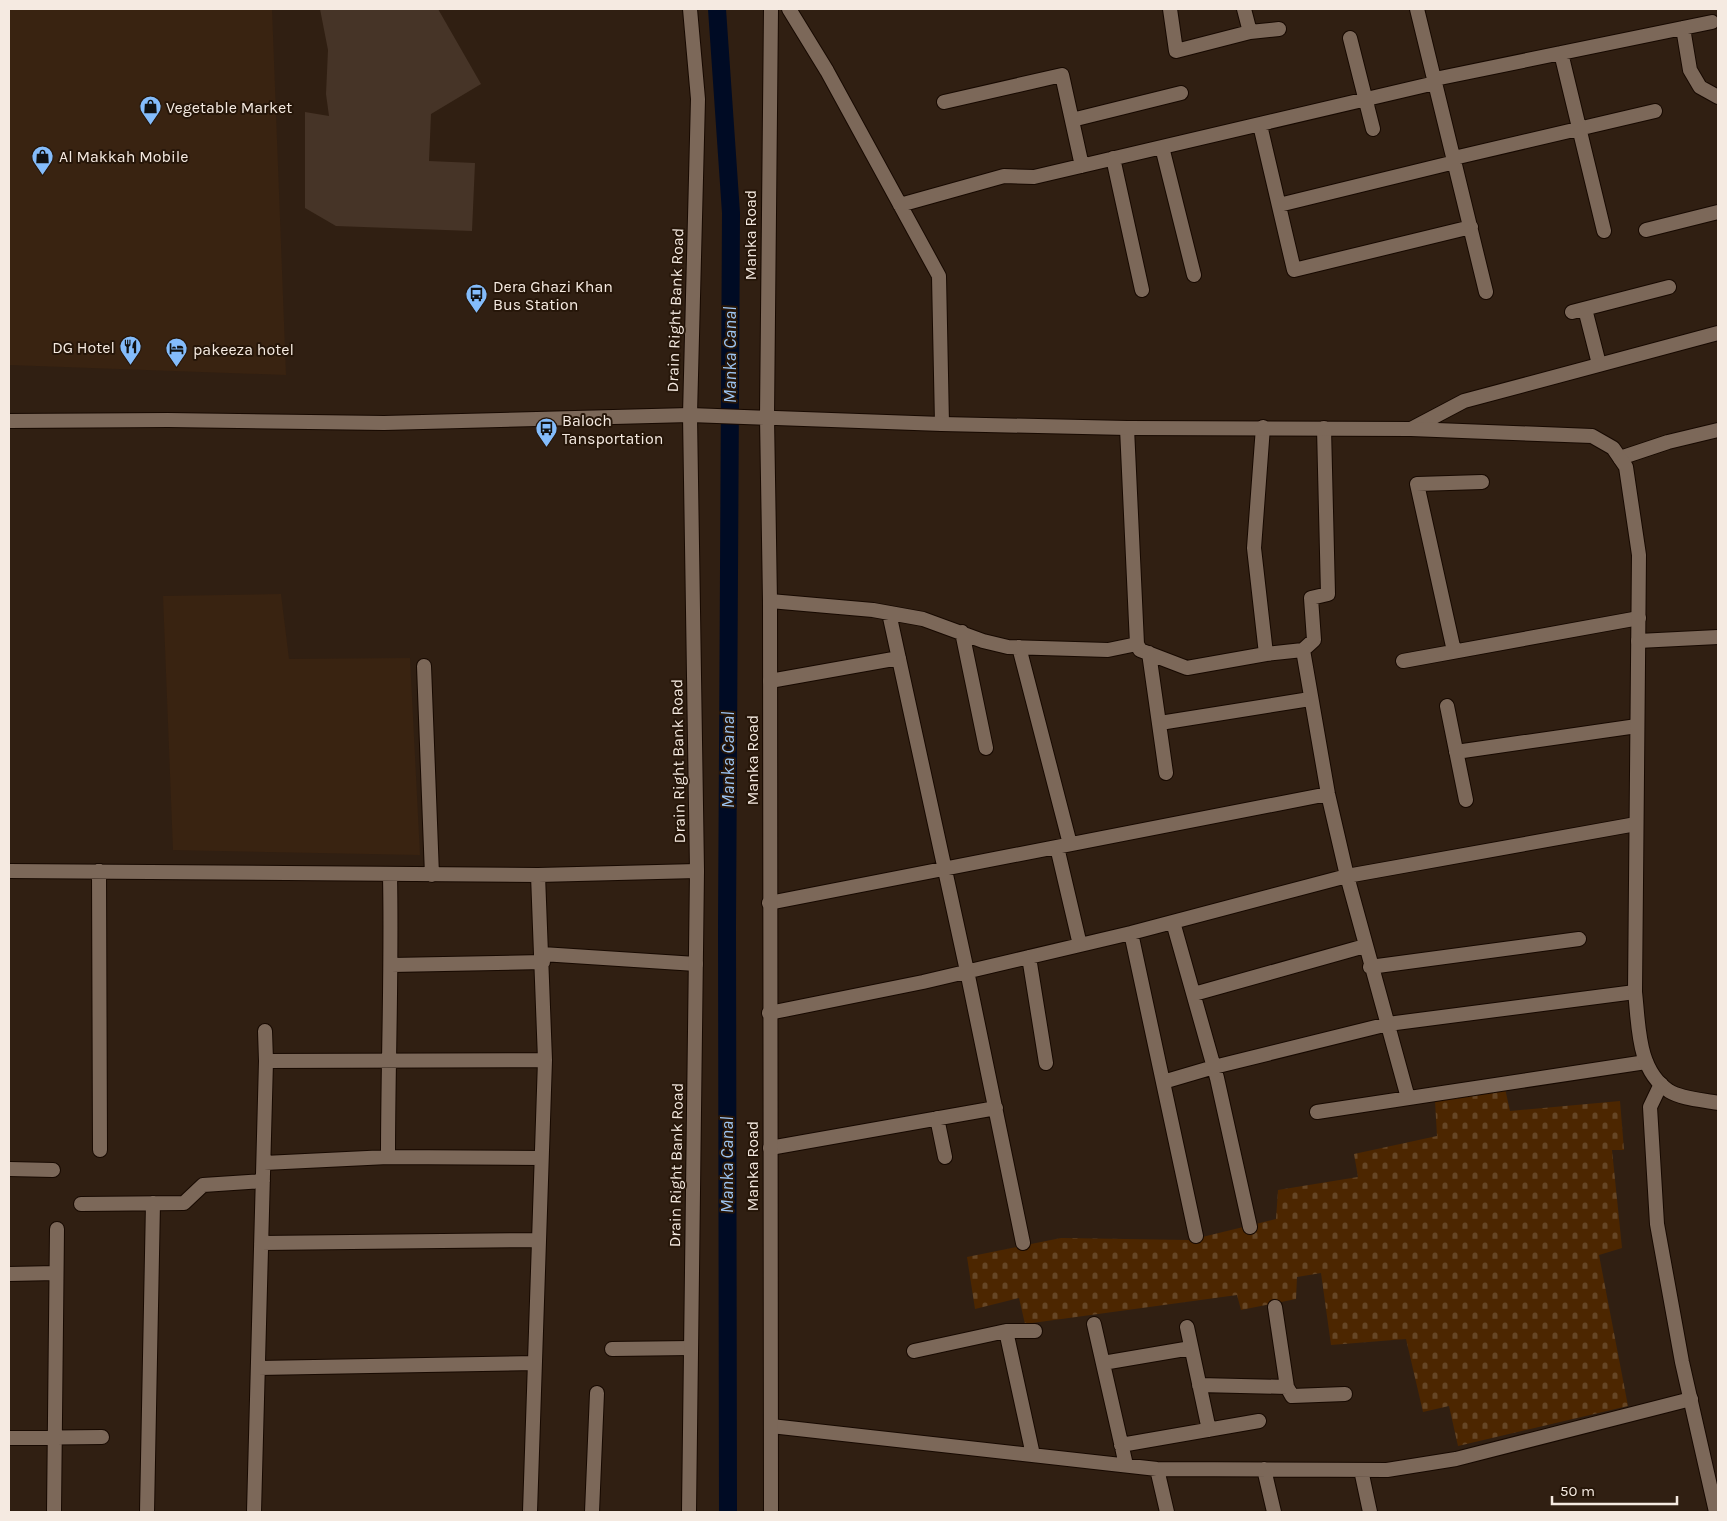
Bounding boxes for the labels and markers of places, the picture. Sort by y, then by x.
shop icon: Vegetable Market [138,95,162,126]
place label: Vegetable Market [166,98,292,117]
shop icon: Al Makkah Mobile [31,144,55,175]
place label: Al Makkah Mobile [59,147,188,166]
place label: Dera Ghazi Khan Bus Station [493,277,613,314]
bus stop icon: Dera Ghazi Khan Bus Station [465,283,489,314]
restaurant icon: DG Hotel [119,335,143,366]
hotel icon: pakeeza hotel [165,337,189,368]
place label: DG Hotel [52,338,115,357]
place label: pakeeza hotel [193,340,294,359]
place label: Baloch Tansportation [562,411,663,448]
bus stop icon: Baloch Tansportation [534,417,558,448]

